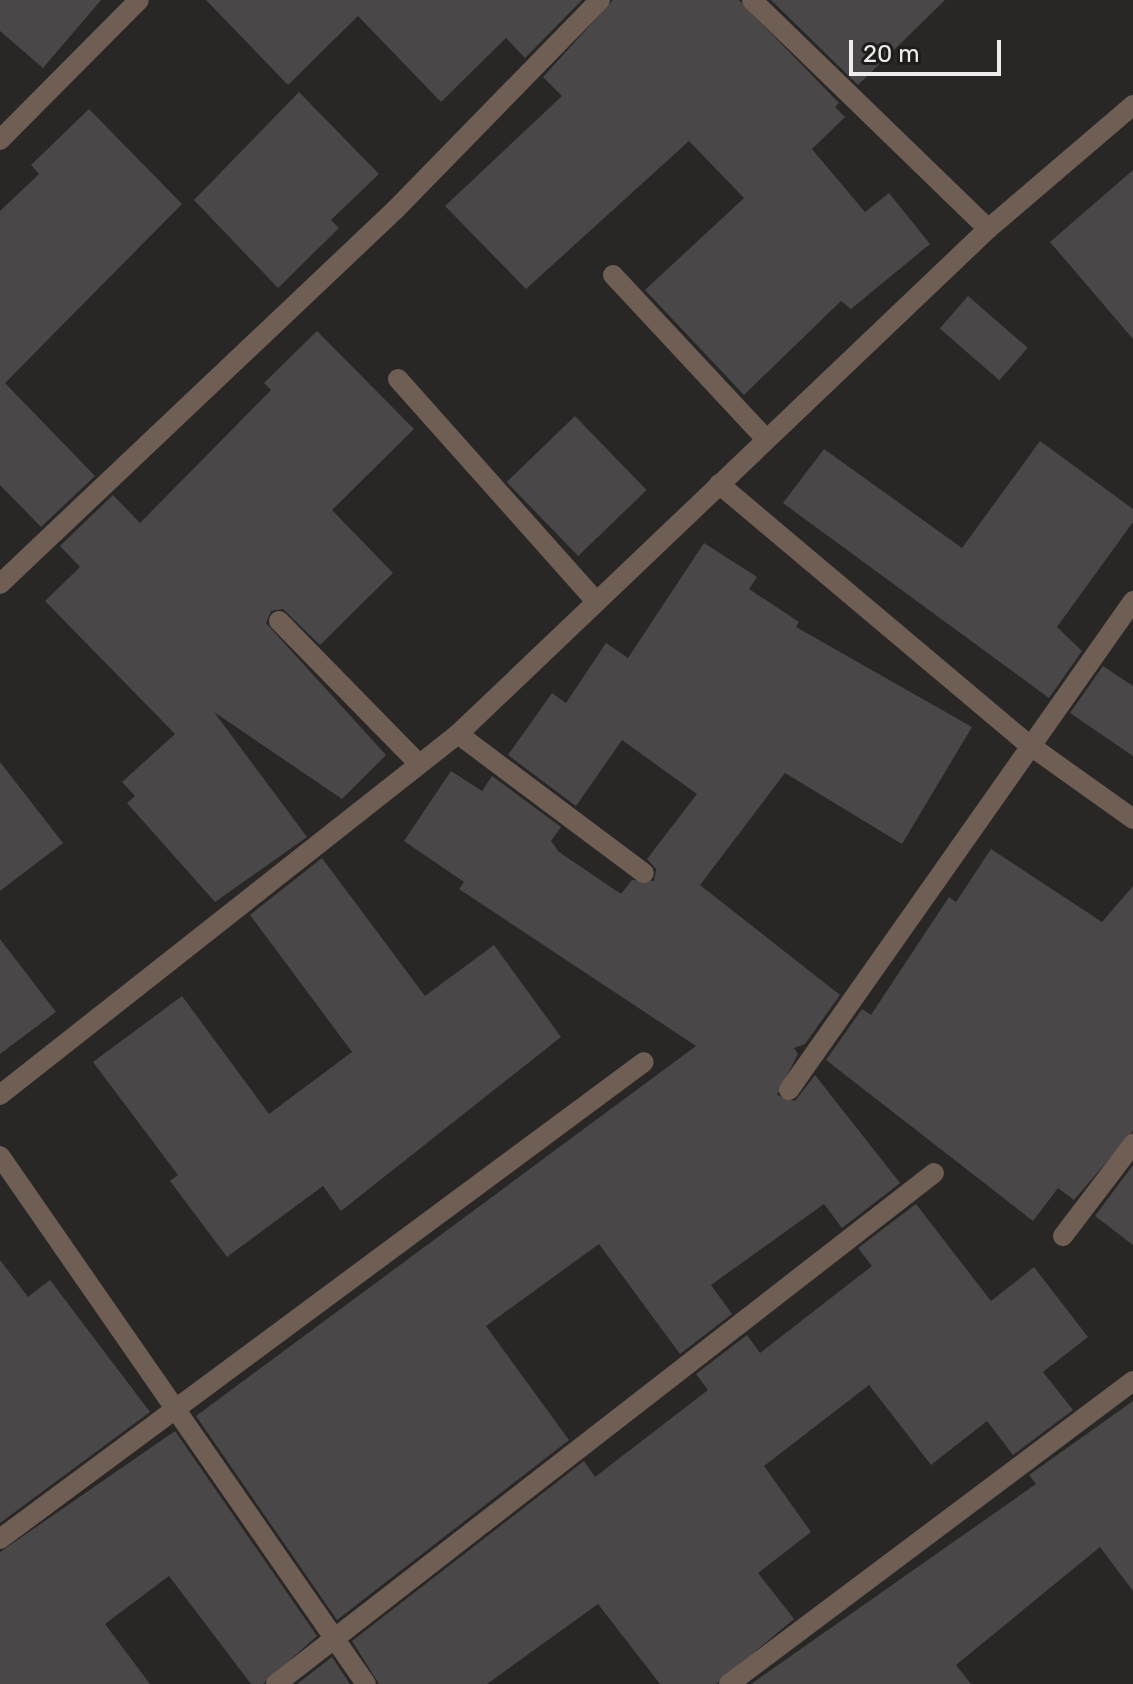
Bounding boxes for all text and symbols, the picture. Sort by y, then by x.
scale bar [853,24,1005,74]
text: 20 m [863,40,920,68]

